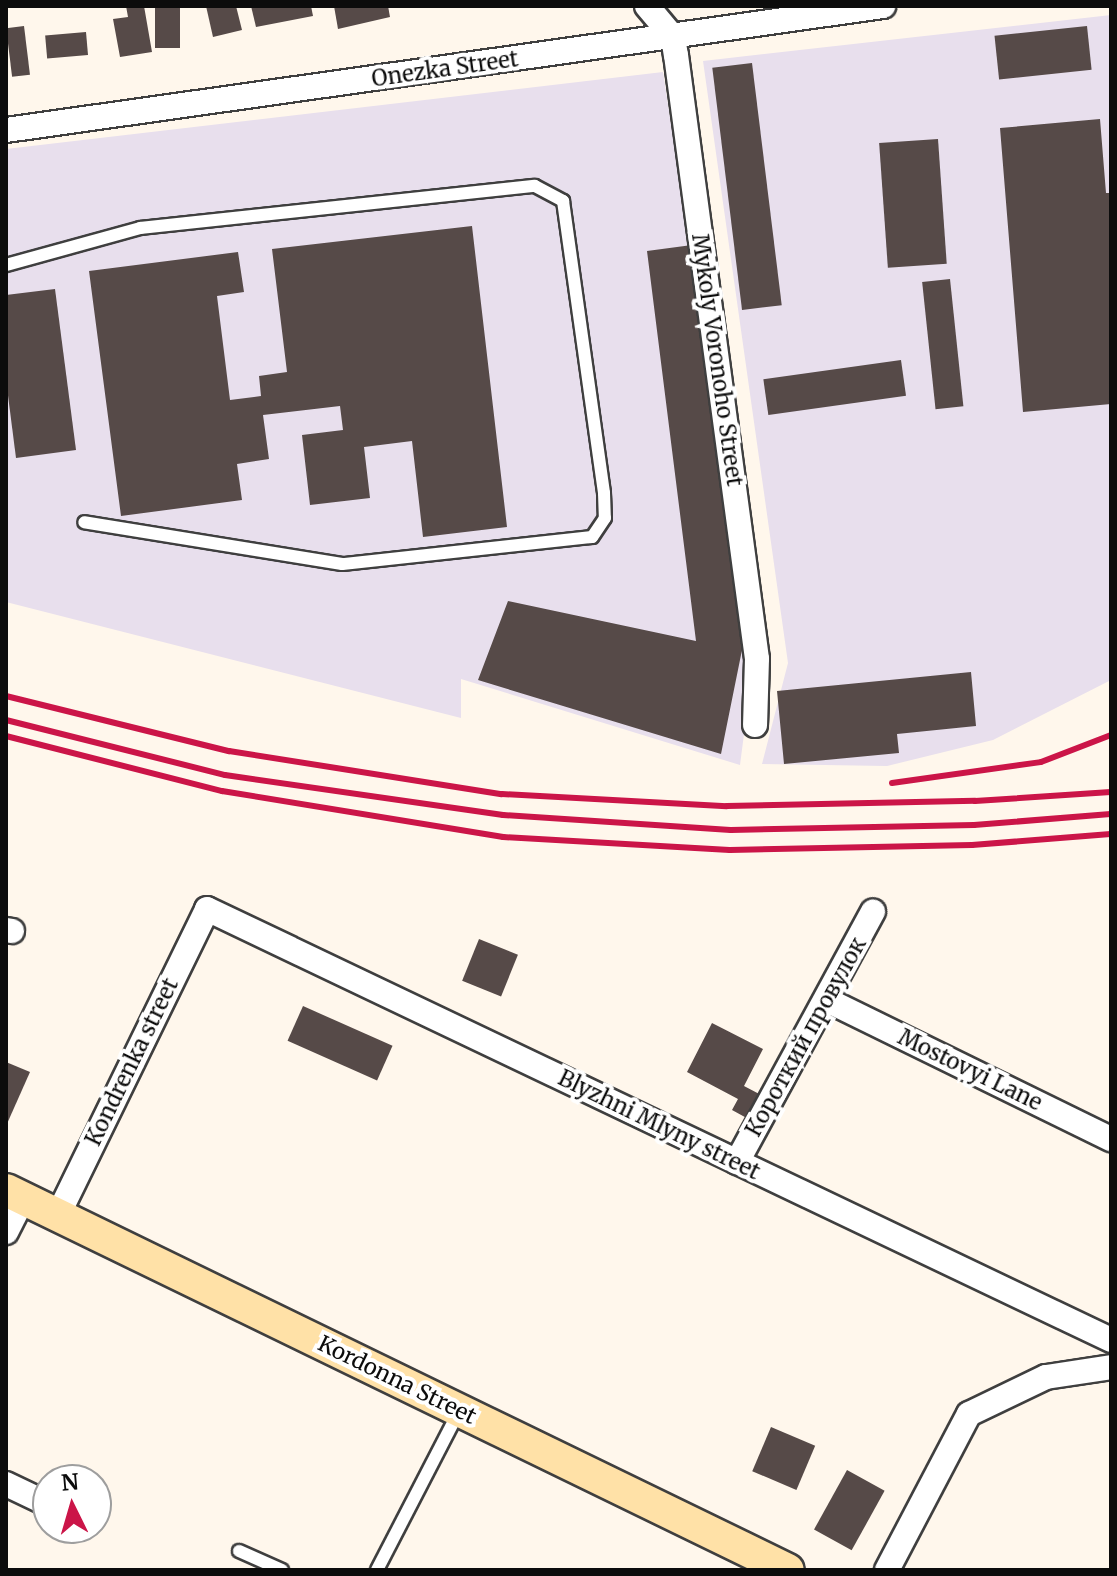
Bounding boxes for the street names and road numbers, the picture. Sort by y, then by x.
street label: Onezka Street [370,46,520,92]
street label: Mykoly Voronoho Street [686,232,748,488]
street label: Короткий провулок [740,933,872,1141]
street label: Kondrenka street [80,974,184,1150]
street label: Mostovyi Lane [894,1024,1046,1116]
street label: Blyzhni Mlyny street [554,1065,764,1185]
street label: Kordonna Street [314,1330,480,1430]

